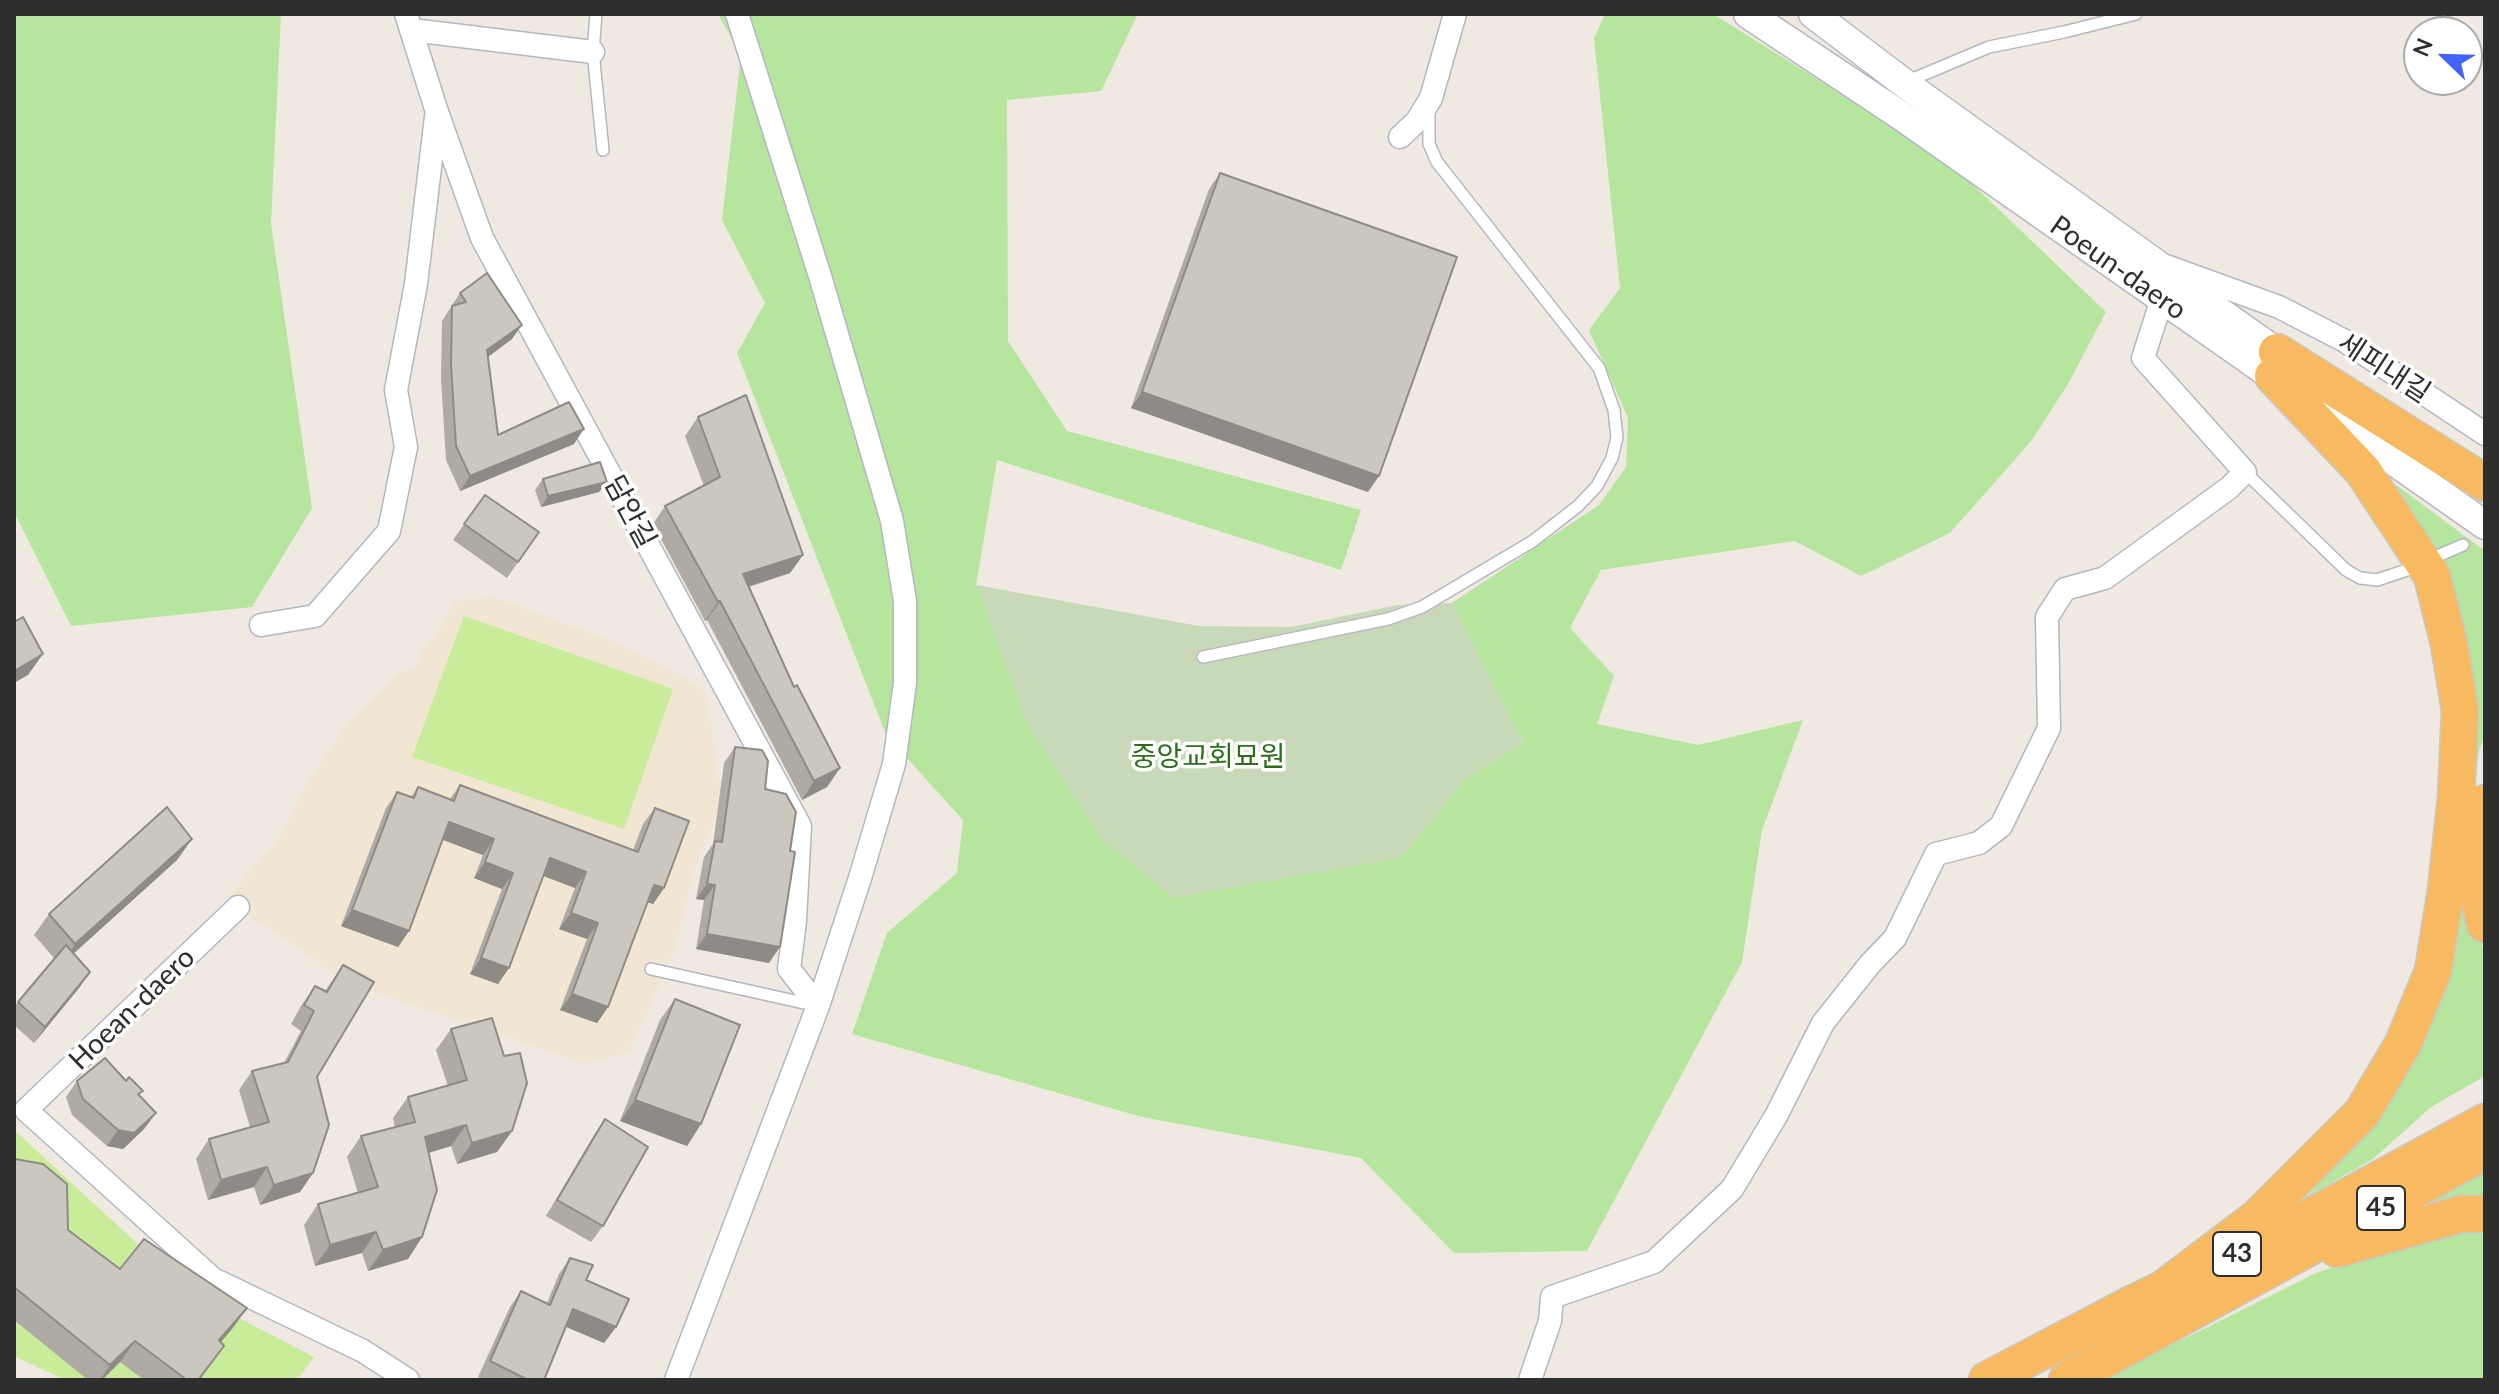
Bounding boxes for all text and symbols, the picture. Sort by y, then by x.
north arrow [2403,16,2483,96]
text: N [2407,34,2438,60]
street label: Poeun-daero [2044,209,2192,327]
street label: 세피내길 [2332,326,2436,410]
street label: 담안길 [597,470,663,554]
park label: 중앙교회묘원 [1131,740,1285,774]
street label: Hoean-daero [62,941,202,1077]
road number: 45 [2357,1186,2405,1230]
road number: 43 [2213,1232,2261,1276]

